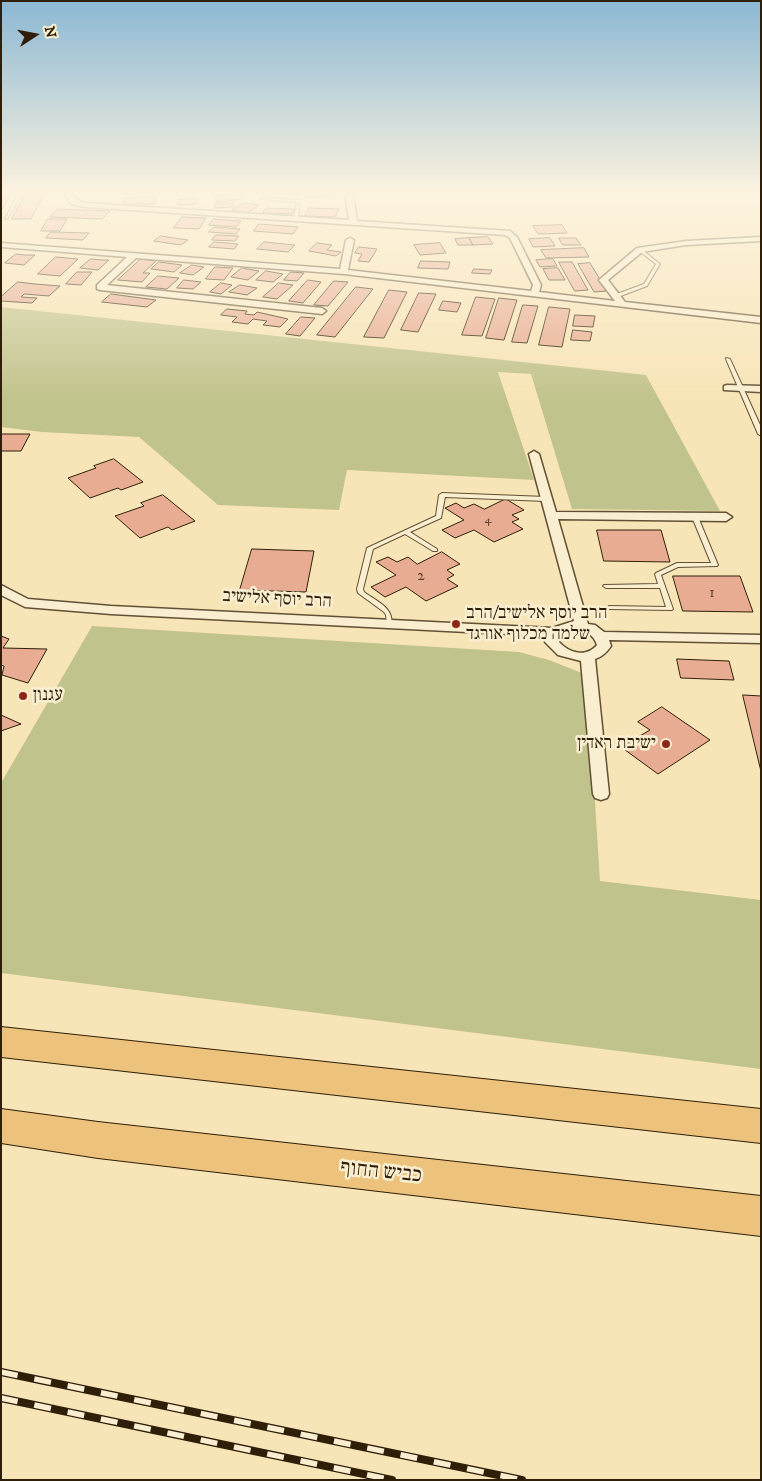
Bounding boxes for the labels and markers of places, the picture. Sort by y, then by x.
place label: הרב יוסף אלישיב/הרב שלמה מכלוף אורגד [466,603,607,646]
marker: הרב יוסף אלישיב/הרב שלמה מכלוף אורגד [450,618,462,630]
place label: עגנון [33,685,63,707]
marker: עגנון [17,690,29,702]
place label: ישיבת ראדין [577,733,656,755]
marker: ישיבת ראדין [660,738,672,750]

